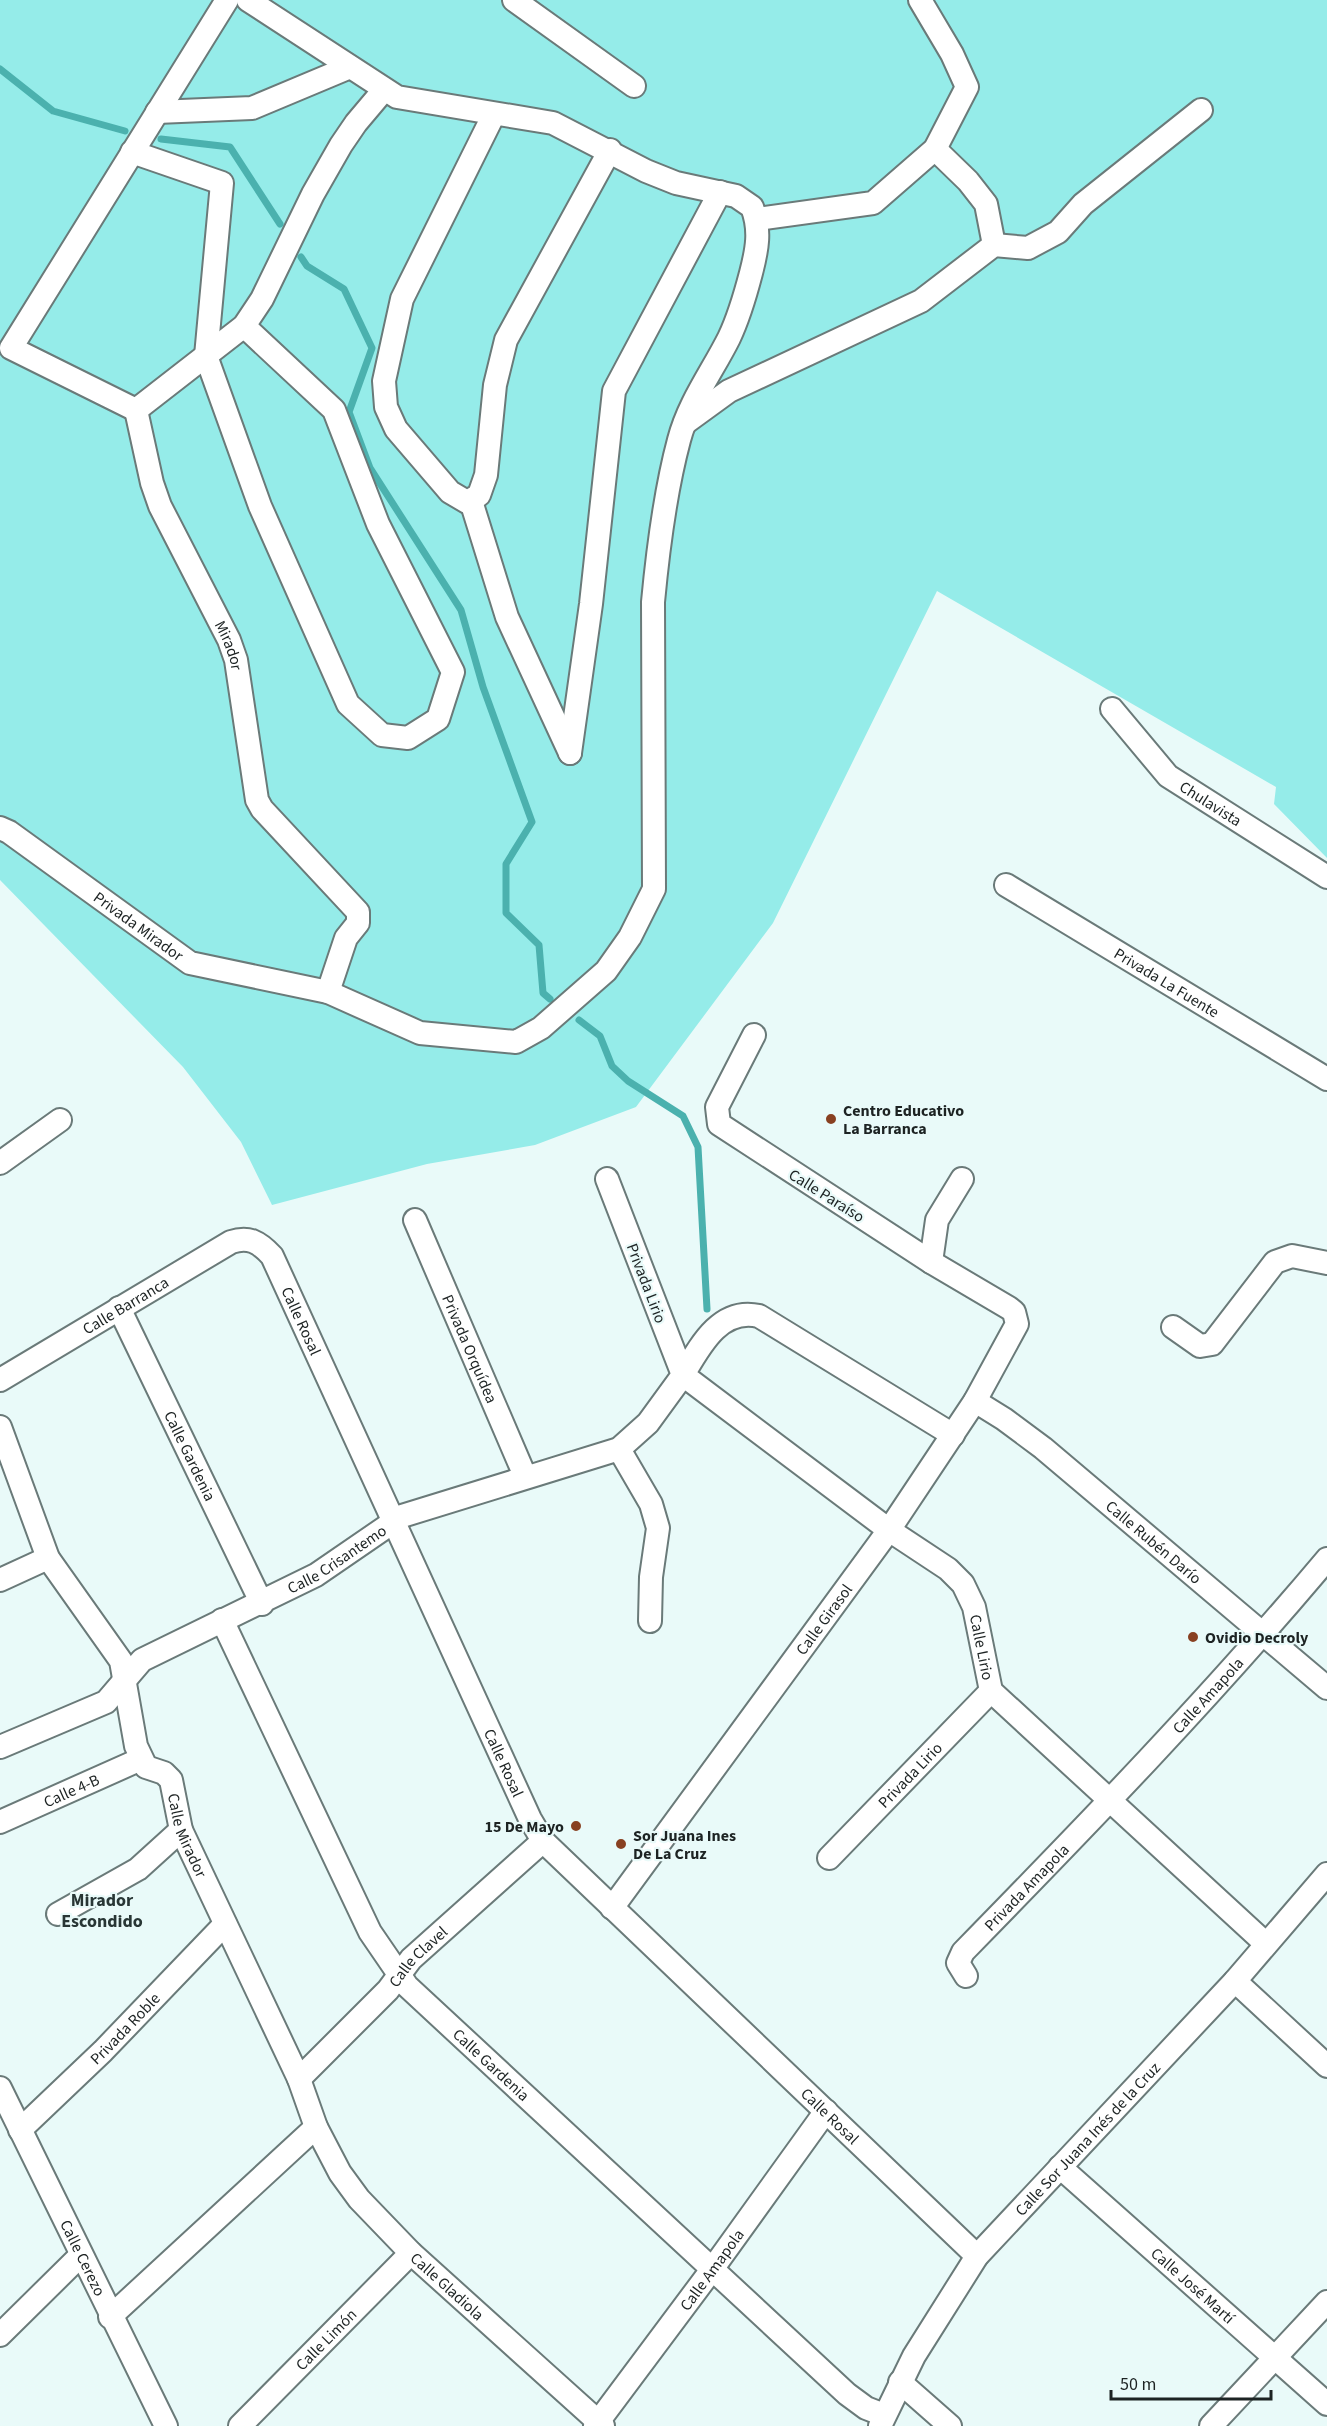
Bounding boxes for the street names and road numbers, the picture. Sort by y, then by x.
street label: Mirador [209,617,247,672]
street label: Chulavista [1175,776,1246,832]
street label: Privada Mirador [89,887,188,967]
street label: Privada La Fuente [1110,943,1223,1023]
street label: Calle Paraíso [784,1164,869,1228]
street label: Privada Lirio [621,1240,671,1326]
street label: Calle Barranca [79,1272,173,1340]
street label: Calle Rosal [276,1283,326,1359]
street label: Privada Orquídea [436,1291,502,1407]
street label: Calle Gardenia [158,1407,221,1505]
street label: Calle Rubén Darío [1101,1496,1206,1589]
street label: Calle Crisantemo [284,1520,391,1599]
street label: Calle Girasol [791,1580,858,1660]
street label: Calle Lirio [964,1613,999,1682]
street label: Calle Amapola [1168,1653,1249,1739]
street label: Calle Rosal [478,1725,528,1801]
street label: Privada Lirio [873,1738,948,1813]
street label: Calle 4-B [40,1769,103,1813]
street label: Calle Mirador [162,1791,212,1882]
street label: Privada Amapola [979,1839,1074,1936]
street label: Calle Clavel [384,1921,453,1992]
street label: Privada Roble [85,1988,166,2070]
street label: Calle Gardenia [448,2024,534,2106]
street label: Calle Sor Juana Inés de la Cruz [1010,2057,1166,2221]
street label: Calle Rosal [796,2083,864,2150]
street label: Calle Cerezo [54,2216,110,2300]
street label: Calle Amapola [675,2225,750,2316]
street label: Calle José Martí [1146,2243,1240,2330]
street label: Calle Gladiola [405,2248,489,2326]
street label: Calle Limón [291,2304,362,2376]

